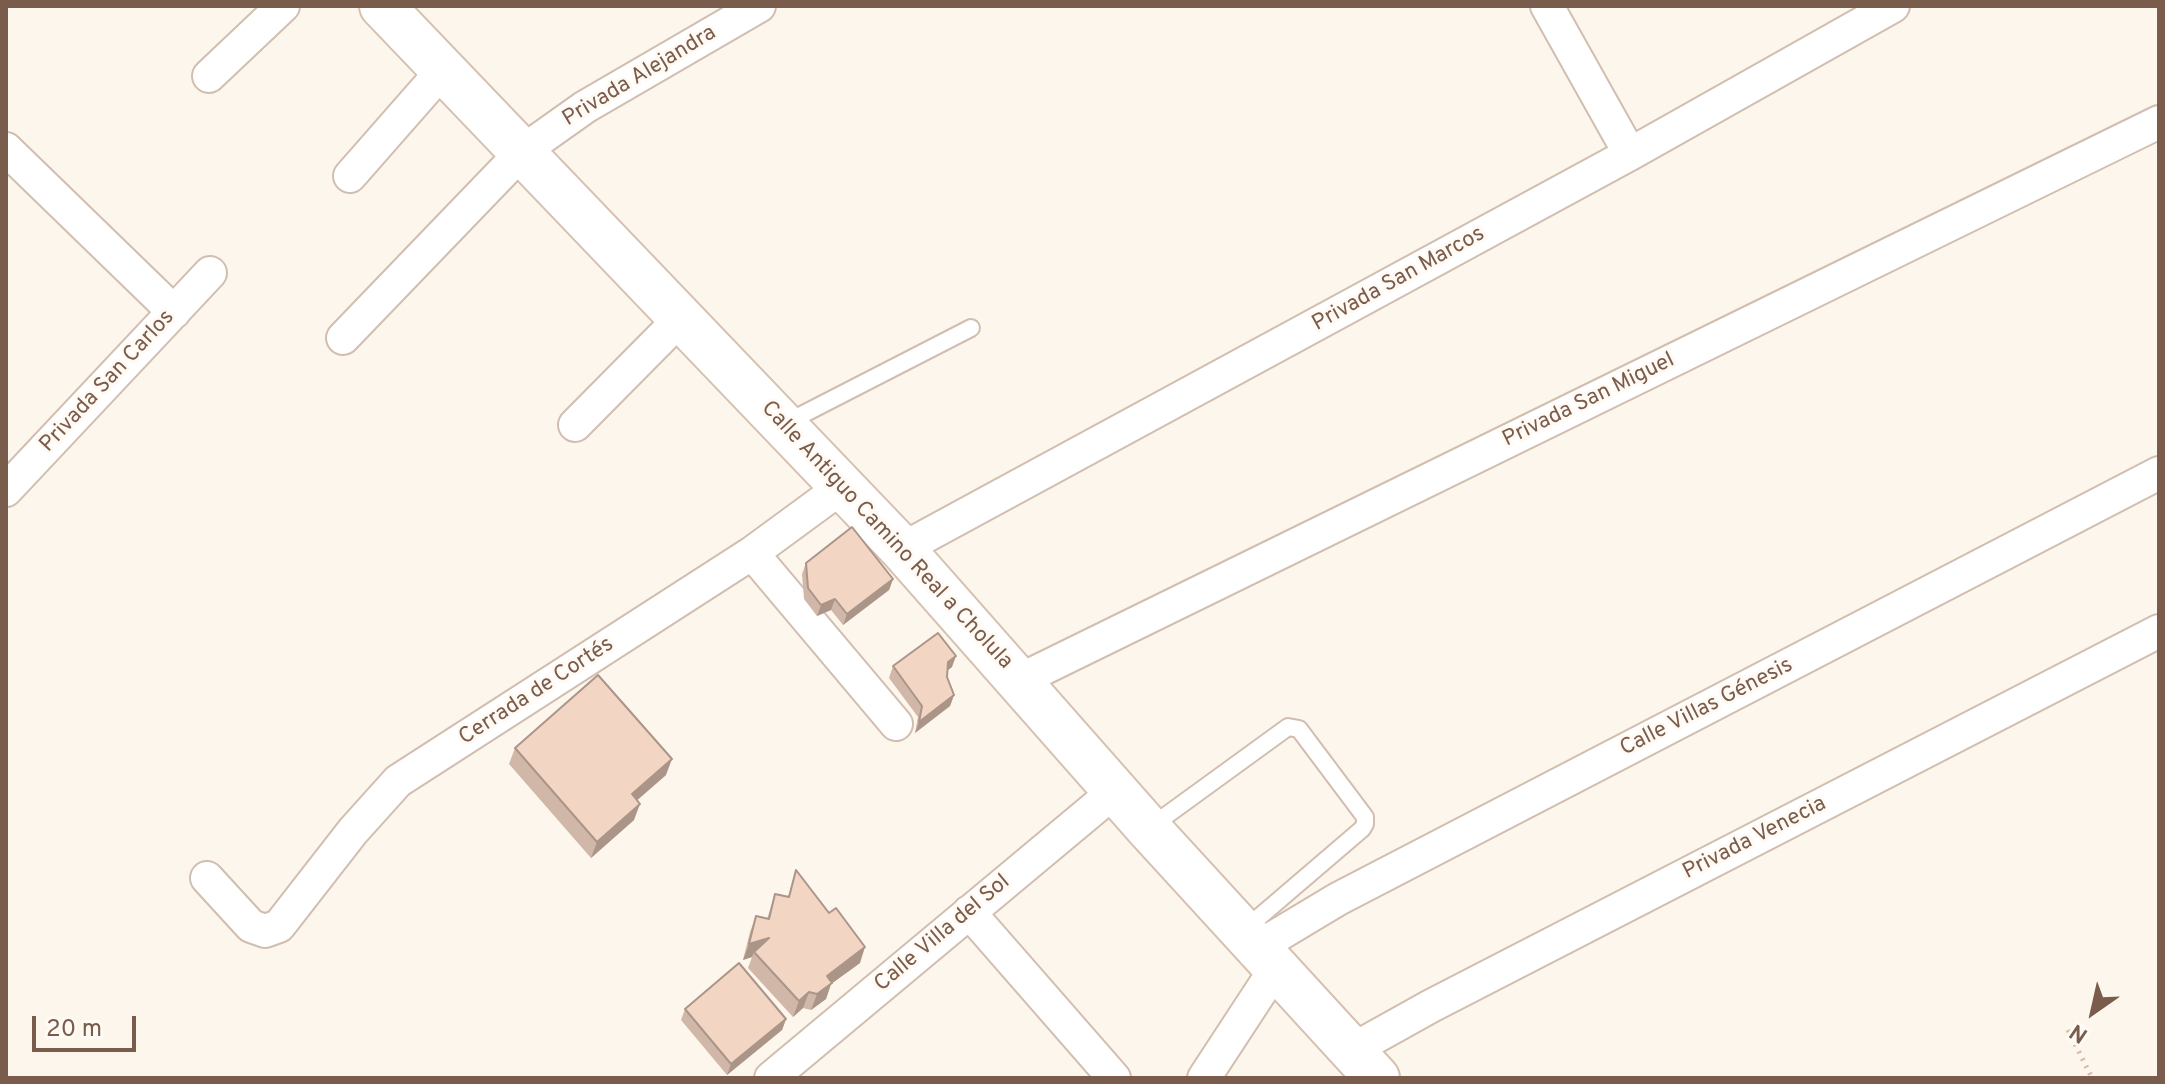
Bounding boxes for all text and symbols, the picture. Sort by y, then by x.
street label: Privada Alejandra [558,21,722,133]
street label: Privada San Marcos [1308,222,1490,338]
street label: Privada San Carlos [35,305,181,459]
street label: Privada San Miguel [1499,348,1679,454]
street label: Calle Antiguo Camino Real a Cholula [755,396,1017,676]
street label: Cerrada de Cortés [455,632,619,752]
street label: Calle Villas Génesis [1616,653,1798,763]
street label: Privada Venecia [1679,792,1831,886]
street label: Calle Villa del Sol [870,870,1016,998]
north arrow [2053,972,2133,1052]
scale bar [36,1000,140,1050]
text: 20 m [46,1015,102,1045]
text: N [2065,1017,2093,1048]

